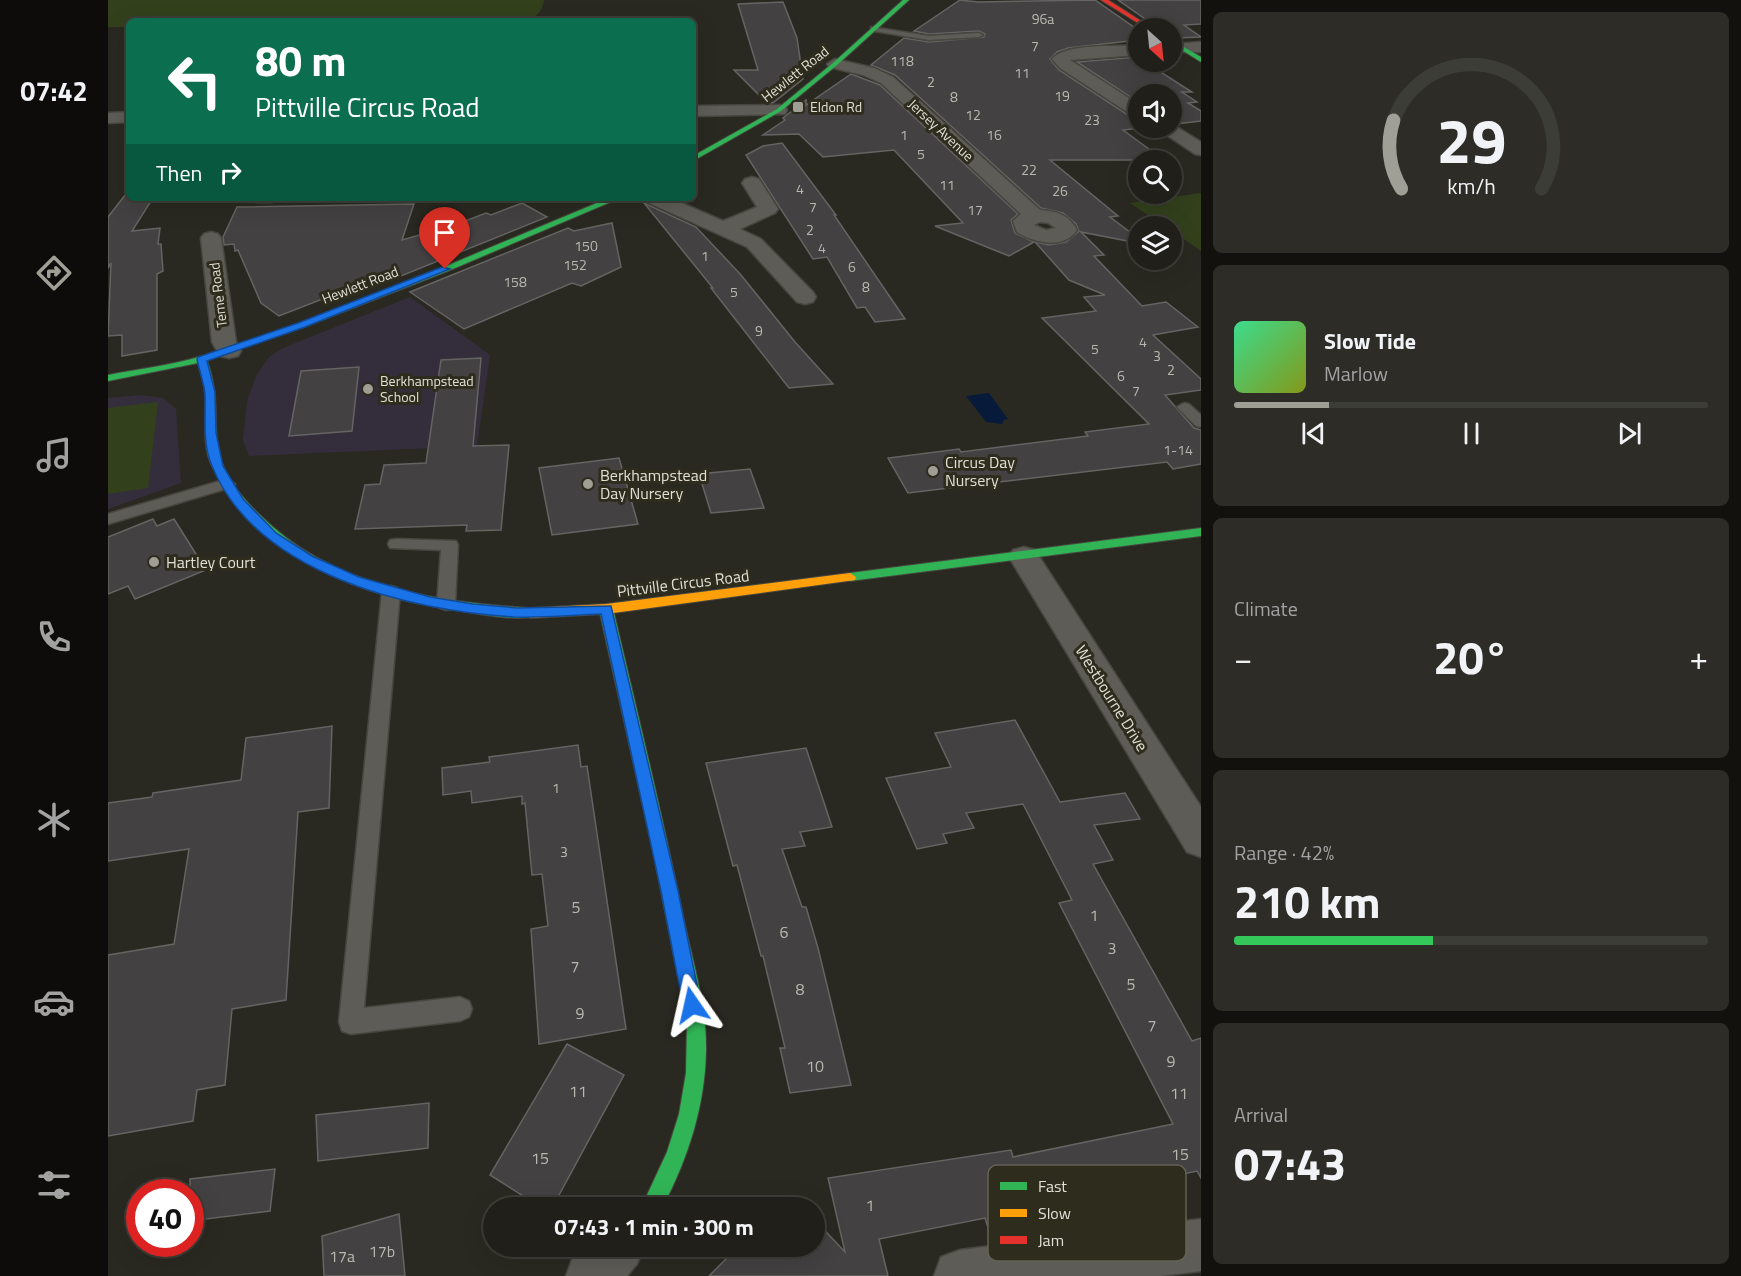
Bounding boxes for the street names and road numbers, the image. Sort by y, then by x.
street label: Hewlett Road [756,41,833,107]
street label: Jersey Avenue [904,94,979,166]
street label: Hewlett Road [318,260,401,309]
street label: Teme Road [203,261,232,329]
street label: Pittville Circus Road [615,563,751,603]
street label: Westbourne Drive [1070,640,1154,756]

